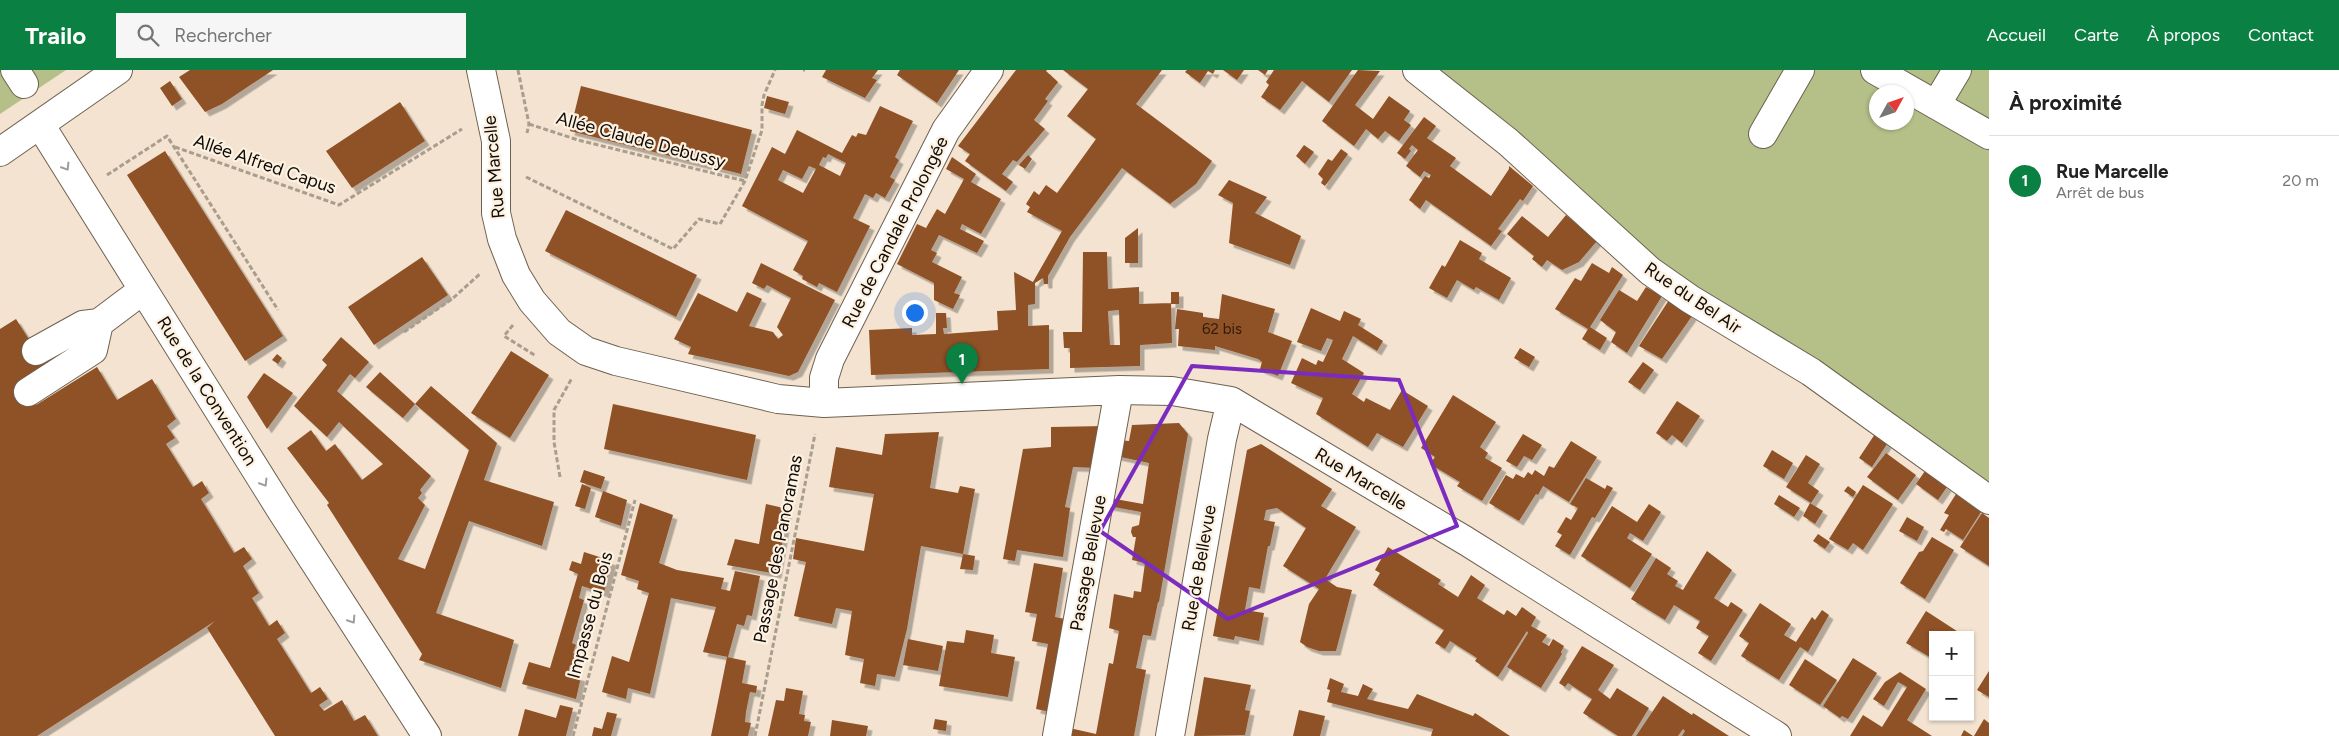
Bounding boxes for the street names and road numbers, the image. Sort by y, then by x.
street label: Allée Claude Debussy [554,107,729,173]
street label: Rue Marcelle [479,114,509,219]
street label: Allée Alfred Capus [191,129,339,199]
street label: Rue de Candale Prolongée [837,132,953,332]
street label: Rue du Bel Air [1640,257,1746,339]
street label: Rue de la Convention [152,312,262,470]
street label: Rue Marcelle [1311,443,1411,515]
street label: Passage des Panoramas [749,453,807,645]
street label: Passage Bellevue [1065,493,1111,633]
street label: Rue de Bellevue [1177,503,1221,633]
street label: Impasse du Bois [563,549,617,681]

